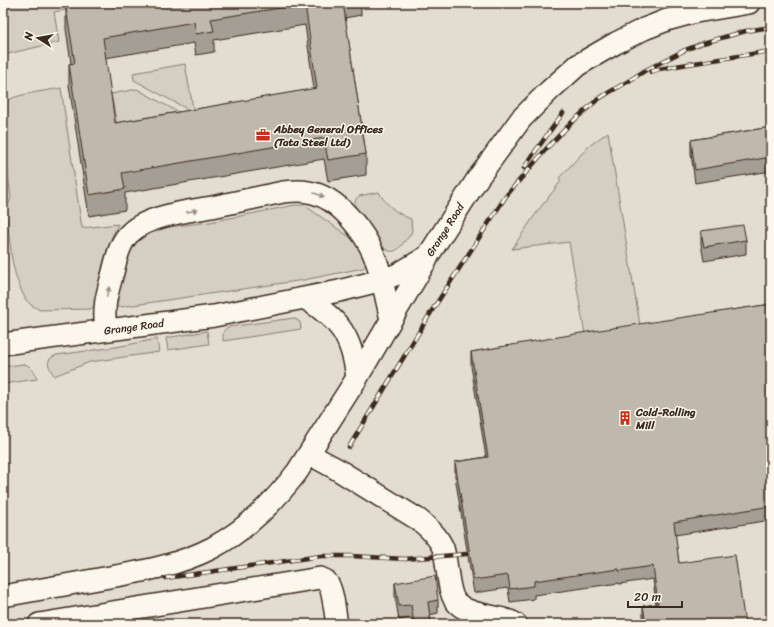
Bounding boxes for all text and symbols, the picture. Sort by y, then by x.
north arrow [18,18,58,58]
text: N [18,30,39,43]
place label: Abbey General Offices (Tata Steel Ltd) [273,120,384,152]
office icon: Abbey General Offices (Tata Steel Ltd) [255,127,271,143]
one-way arrow [313,193,325,199]
street label: Grange Road [421,198,470,260]
one-way arrow [185,207,198,213]
one-way arrow [105,285,111,298]
street label: Grange Road [103,313,166,340]
place label: Cold-Rolling Mill [635,403,696,435]
building icon: Cold-Rolling Mill [617,410,633,426]
scale bar [628,583,682,609]
text: 20 m [634,586,661,608]

